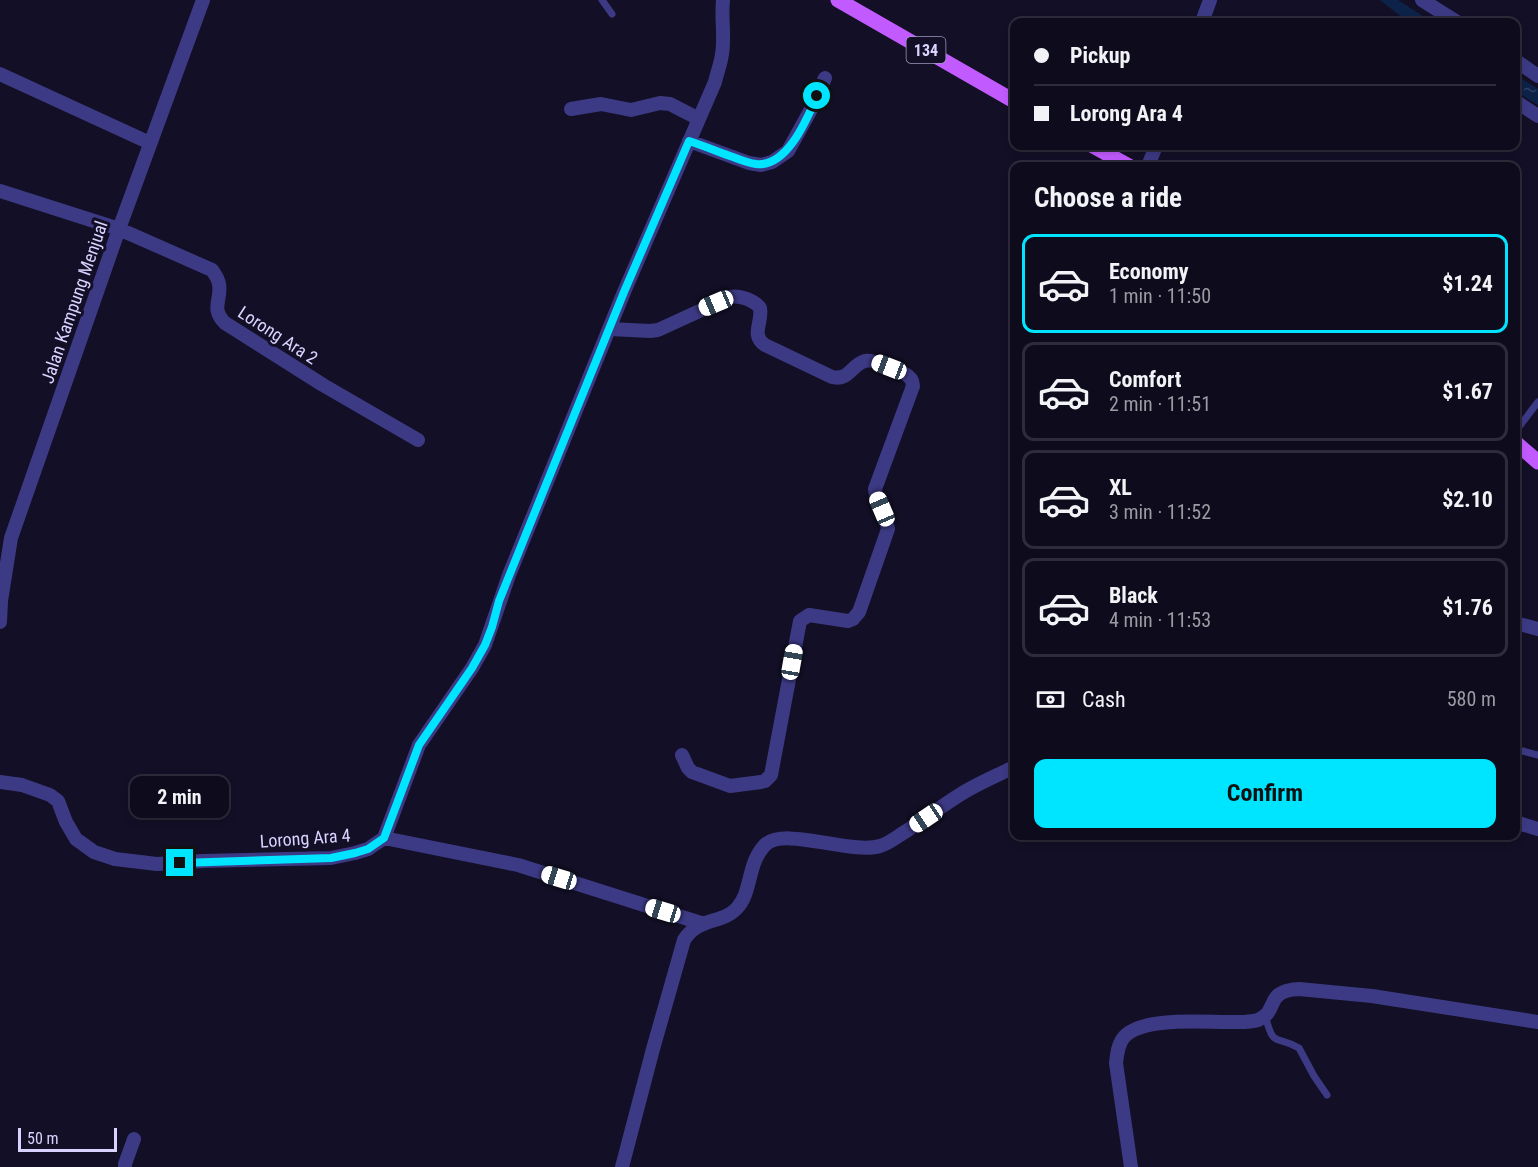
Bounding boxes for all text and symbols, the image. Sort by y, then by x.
road number: 134 [906,37,946,63]
text: Pickup [1070,43,1130,68]
route start [803,82,830,109]
text: Lorong Ara 4 [1070,101,1183,126]
text: Choose a ride [1034,182,1182,214]
street label: Jalan Kampung Menjual [36,218,112,386]
icon: car [1037,257,1091,311]
text: Economy [1109,259,1189,284]
text: $1.24 [1442,271,1493,296]
text: 1 min · 11:50 [1109,284,1211,308]
car [696,288,736,318]
street label: Lorong Ara 2 [234,301,322,369]
car [869,352,909,382]
icon: car [1037,365,1091,419]
text: Comfort [1109,367,1182,392]
text: $1.67 [1442,379,1493,404]
text: 2 min · 11:51 [1109,392,1211,416]
icon: car [1037,473,1091,527]
text: XL [1109,475,1132,500]
text: $2.10 [1442,487,1493,512]
car [867,489,897,529]
text: 3 min · 11:52 [1109,500,1211,524]
icon: car [1037,581,1091,635]
text: Black [1109,583,1158,608]
text: $1.76 [1442,595,1493,620]
text: 4 min · 11:53 [1109,608,1211,632]
car [780,643,804,681]
icon: cash [1034,683,1067,716]
text: Cash [1082,687,1126,712]
text: 580 m [1447,687,1496,711]
button: Confirm [1034,759,1496,828]
callout: 2 min [130,776,230,818]
text: 2 min [157,785,202,809]
car [906,800,946,836]
street label: Lorong Ara 4 [259,824,351,852]
route end [166,849,193,876]
car [539,864,579,892]
car [643,897,683,925]
scale bar [18,1125,117,1152]
text: 50 m [27,1129,59,1148]

